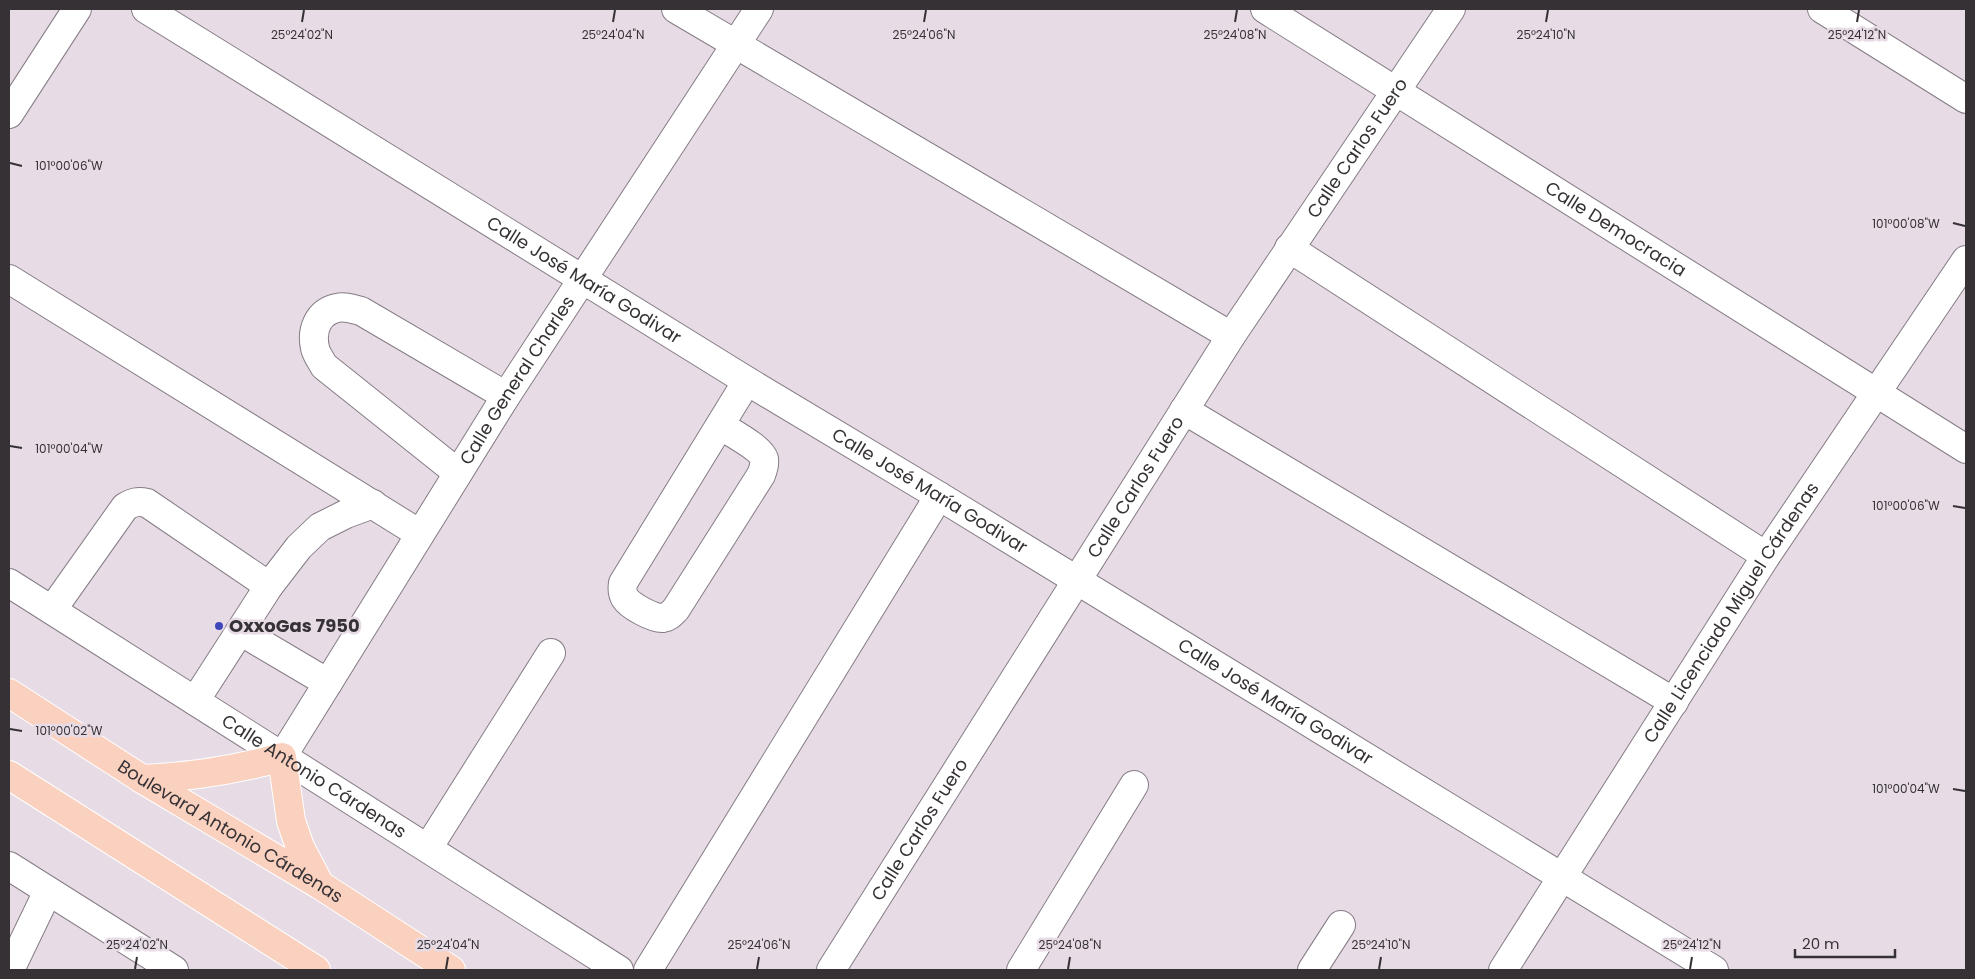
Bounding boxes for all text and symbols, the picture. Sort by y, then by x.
text: 25°24'02"N [271,26,333,43]
text: 25°24'04"N [582,26,644,43]
text: 25°24'06"N [893,26,955,43]
text: 25°24'08"N [1204,26,1266,43]
text: 25°24'10"N [1516,26,1576,43]
text: 25°24'12"N [1828,26,1886,43]
street label: Calle Carlos Fuero [1301,73,1413,223]
text: 101°00'06"W [35,157,103,174]
street label: Calle Democracia [1541,175,1691,282]
street label: Calle José María Godivar [482,210,686,349]
text: 101°00'08"W [1872,215,1940,232]
street label: Calle General Charles [453,291,580,469]
street label: Calle Carlos Fuero [1081,411,1190,563]
street label: Calle José María Godivar [827,422,1033,559]
text: 101°00'04"W [35,440,103,457]
street label: Calle Licenciado Miguel Cárdenas [1637,477,1824,748]
text: 101°00'06"W [1872,497,1940,514]
place label: OxxoGas 7950 [229,613,360,638]
marker: OxxoGas 7950 [213,620,225,632]
street label: Calle José María Godivar [1173,632,1378,771]
street label: Calle Antonio Cárdenas [217,708,411,844]
text: 101°00'02"W [36,722,103,739]
street label: Boulevard Antonio Cárdenas [113,753,348,909]
street label: Calle Carlos Fuero [865,753,973,905]
text: 101°00'04"W [1872,780,1940,797]
scale bar [1795,926,1895,958]
text: 20 m [1802,933,1840,954]
text: 25°24'02"N [106,936,168,953]
text: 25°24'04"N [417,936,479,953]
text: 25°24'06"N [728,936,790,953]
text: 25°24'08"N [1039,936,1101,953]
text: 25°24'10"N [1351,936,1411,953]
text: 25°24'12"N [1663,936,1721,953]

